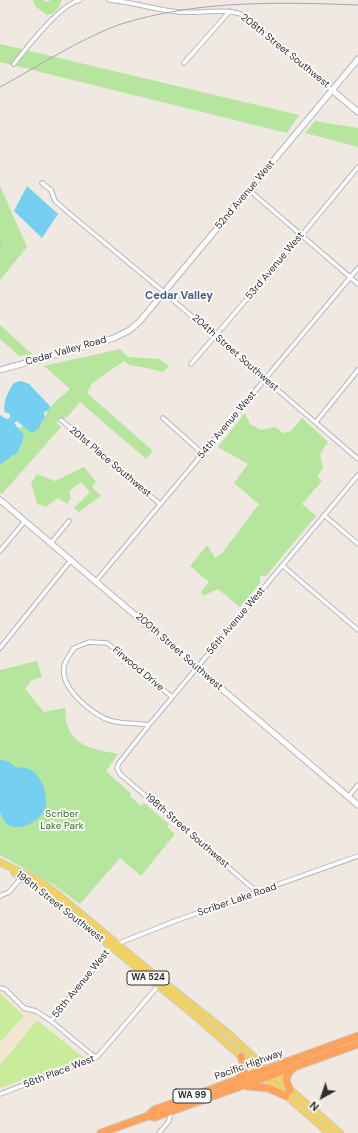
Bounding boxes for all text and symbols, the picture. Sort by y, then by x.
street label: 208th Street Southwest [238,11,332,91]
street label: 52nd Avenue West [213,158,277,232]
street label: 53rd Avenue West [243,230,307,302]
district label: Cedar Valley [145,289,213,303]
street label: 204th Street Southwest [189,312,281,394]
street label: Cedar Valley Road [24,334,108,368]
street label: 54th Avenue West [195,389,259,461]
street label: 201st Place Southwest [67,424,153,500]
street label: 56th Avenue West [204,585,268,657]
street label: 200th Street Southwest [133,611,225,693]
street label: Firwood Drive [110,644,166,694]
street label: 198th Street Southwest [142,791,232,871]
park label: Scriber Lake Park [40,808,84,832]
street label: 196th Street Southwest [14,869,106,945]
street label: Scriber Lake Road [196,881,278,919]
street label: 58th Avenue West [50,947,112,1021]
road number: WA 524 [127,971,169,985]
street label: Pacific Highway [213,1047,285,1083]
street label: 58th Place West [22,1053,96,1091]
north arrow [302,1077,342,1117]
road number: WA 99 [173,1089,211,1103]
text: N [307,1098,322,1114]

